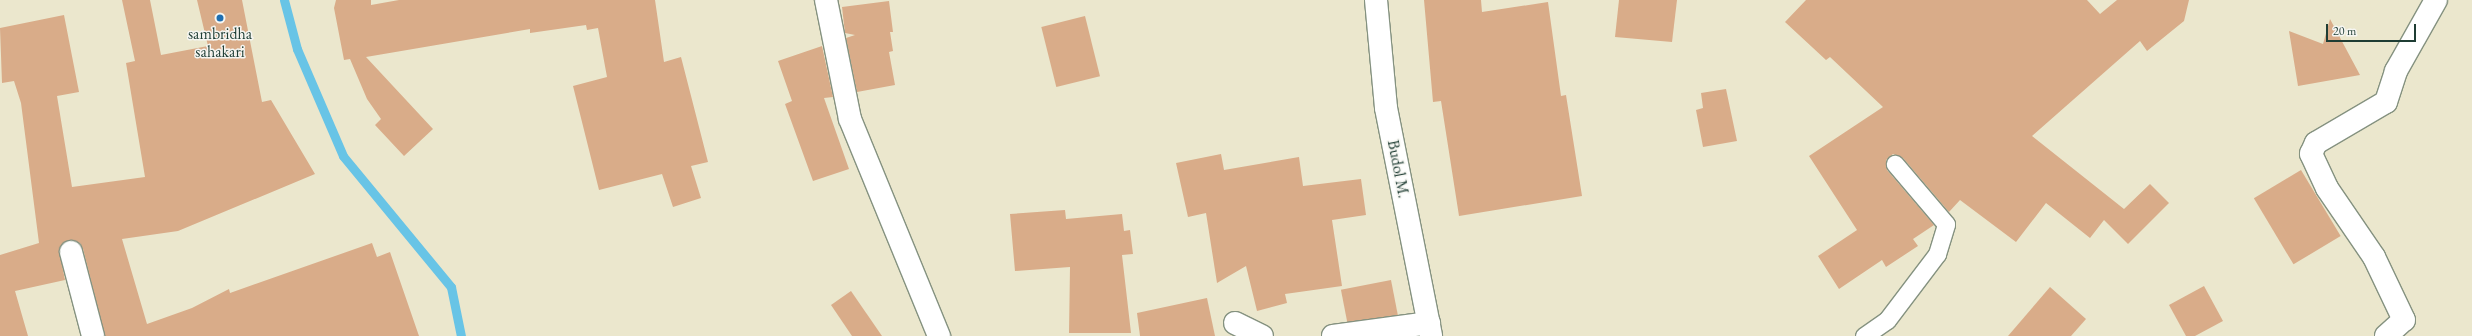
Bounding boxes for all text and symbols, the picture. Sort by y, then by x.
marker: sambridha sahakari [215,13,225,23]
scale bar [2328,16,2418,42]
text: 20 m [2333,23,2356,39]
place label: sambridha sahakari [188,24,252,62]
street label: Budol M. [1383,138,1413,200]

